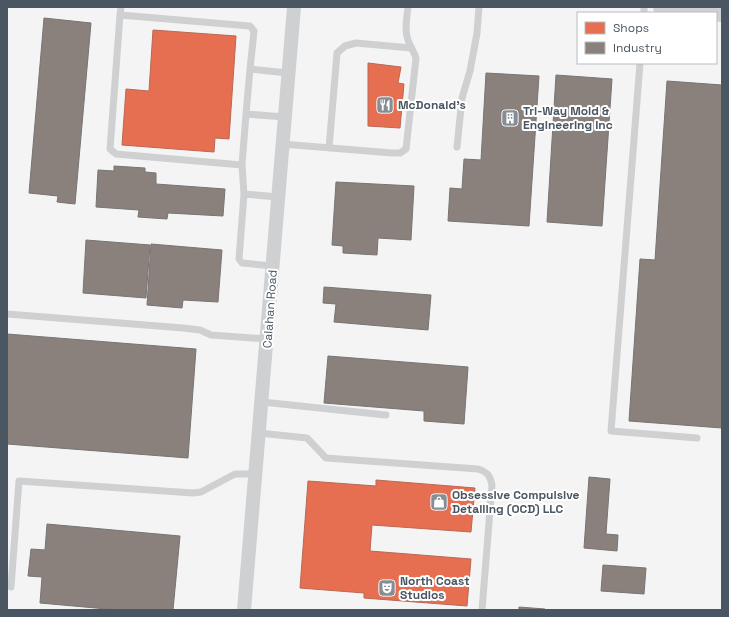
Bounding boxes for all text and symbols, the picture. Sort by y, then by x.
legend [577,12,717,64]
text: Shops [613,20,649,36]
text: Industry [613,40,662,56]
restaurant icon: McDonald's [375,95,395,115]
place label: McDonald's [398,97,466,113]
place label: Tri-Way Mold & Engineering Inc [523,103,613,133]
building icon: Tri-Way Mold & Engineering Inc [500,108,520,128]
street label: Calahan Road [259,269,281,349]
place label: Obsessive Compulsive Detailing (OCD) LLC [452,487,580,517]
shop icon: Obsessive Compulsive Detailing (OCD) LLC [429,492,449,512]
place label: North Coast Studios [400,573,470,603]
theatre icon: North Coast Studios [377,578,397,598]

